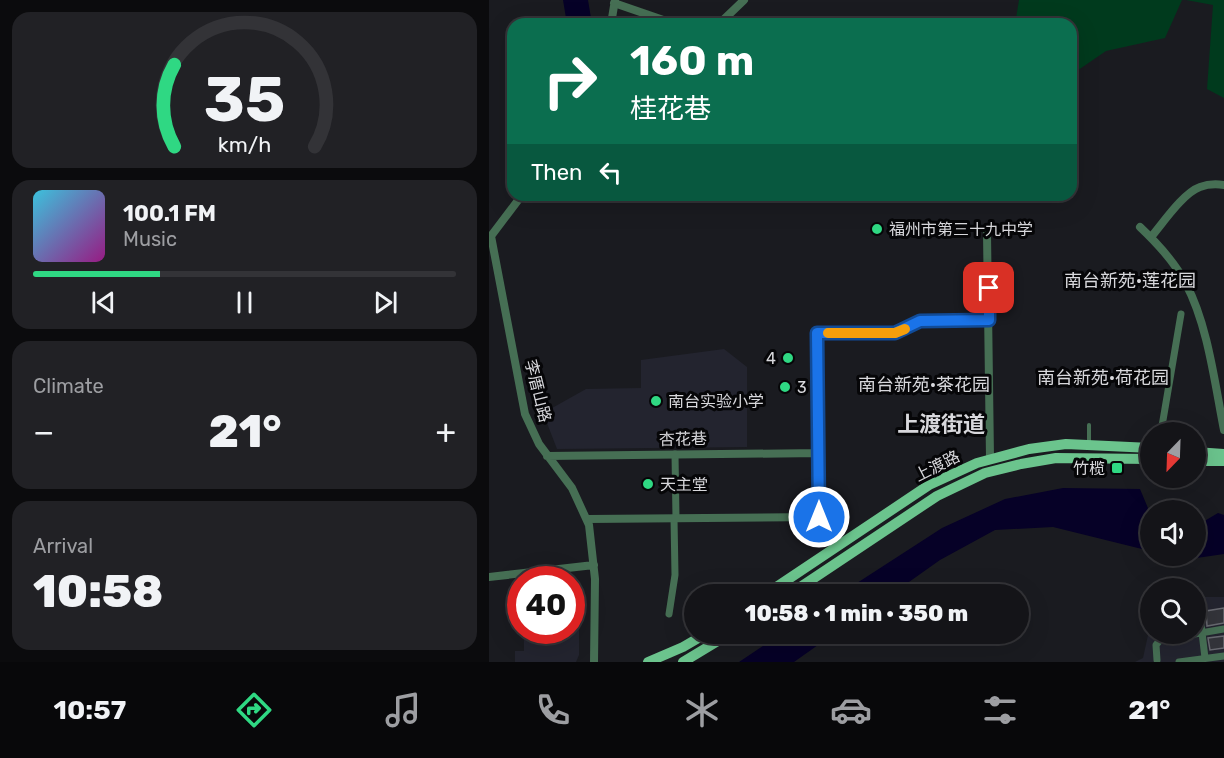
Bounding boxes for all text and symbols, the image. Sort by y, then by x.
text: 160 m [630,36,754,86]
icon: right [531,42,609,120]
text: 35 [204,63,285,137]
text: 桂花巷 [630,93,711,125]
text: km/h [218,132,271,157]
icon: left [594,156,627,189]
text: Then [531,159,582,186]
text: 100.1 FM [123,200,216,227]
place label: 福州市第三十九中学 [889,220,1033,239]
marker: 福州市第三十九中学 [870,222,884,236]
text: Music [123,227,177,251]
pin [963,262,1014,313]
district label: 南台新苑·莲花园 [1064,270,1196,292]
icon: arrive [972,271,1005,304]
icon: previous [87,286,120,319]
icon: pause [228,286,261,319]
icon: next [369,286,402,319]
place label: 4 [766,349,776,368]
marker: 4 [781,351,795,365]
street label: 李厝山路 [521,358,555,424]
district label: 南台新苑·荷花园 [1037,367,1169,389]
text: Climate [33,374,104,398]
district label: 南台新苑·茶花园 [858,374,990,396]
place label: 3 [797,378,807,397]
marker: 3 [778,380,792,394]
place label: 南台实验小学 [668,392,764,411]
marker: 南台实验小学 [649,394,663,408]
text: 21° [208,405,281,458]
district label: 上渡街道 [897,411,985,438]
text: − [33,412,54,451]
text: + [435,412,456,451]
north arrow [1140,422,1206,488]
map controls [1140,422,1206,644]
street label: 杏花巷 [659,429,707,449]
street label: 上渡路 [911,447,963,485]
place label: 竹榄 [1073,459,1105,478]
marker: 竹榄 [1110,461,1124,475]
place label: 天主堂 [660,475,708,494]
marker: 天主堂 [641,477,655,491]
position arrow [787,485,851,549]
button: sound [1140,500,1206,566]
text: Arrival [33,534,93,558]
text: 10:58 [33,565,163,618]
speed limit sign: 40 [507,566,585,644]
button: search [1140,578,1206,644]
text: 10:58 · 1 min · 350 m [745,600,968,627]
icon: directions [233,689,275,731]
icon: music [382,689,424,731]
icon: phone [532,689,574,731]
icon: climate [681,689,723,731]
icon: car [830,689,872,731]
icon: filters [979,689,1021,731]
text: 10:57 [54,694,126,726]
text: 21° [1128,694,1170,726]

